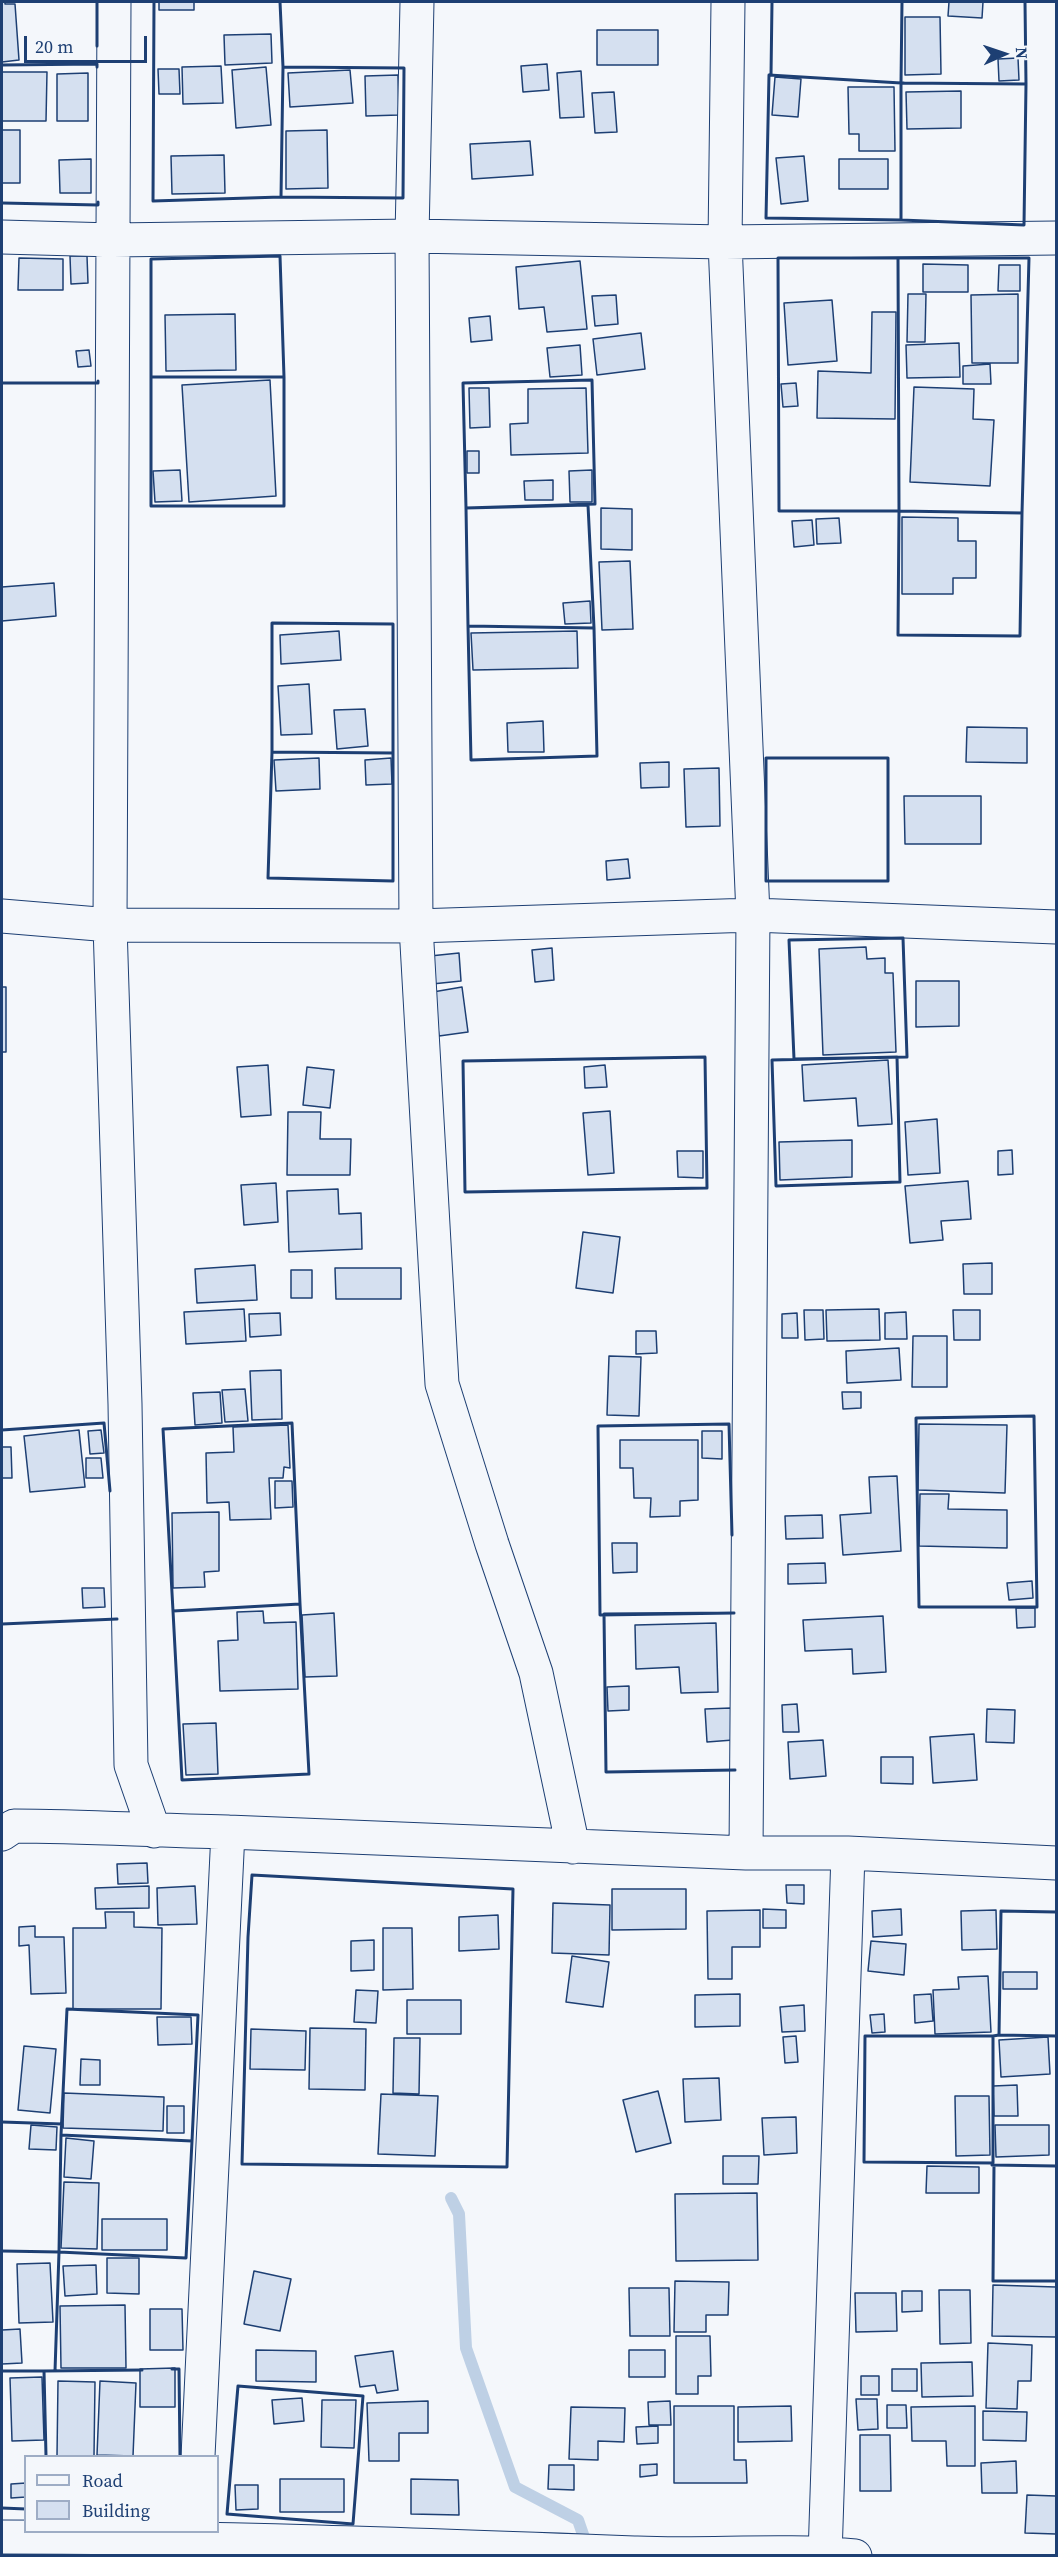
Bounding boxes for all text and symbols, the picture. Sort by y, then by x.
scale bar [27,24,150,62]
north arrow [974,24,1034,84]
text: 20 m [35,34,73,59]
text: N [1011,47,1033,59]
legend [24,2455,219,2533]
text: Road [82,2468,123,2493]
text: Building [82,2498,150,2523]

